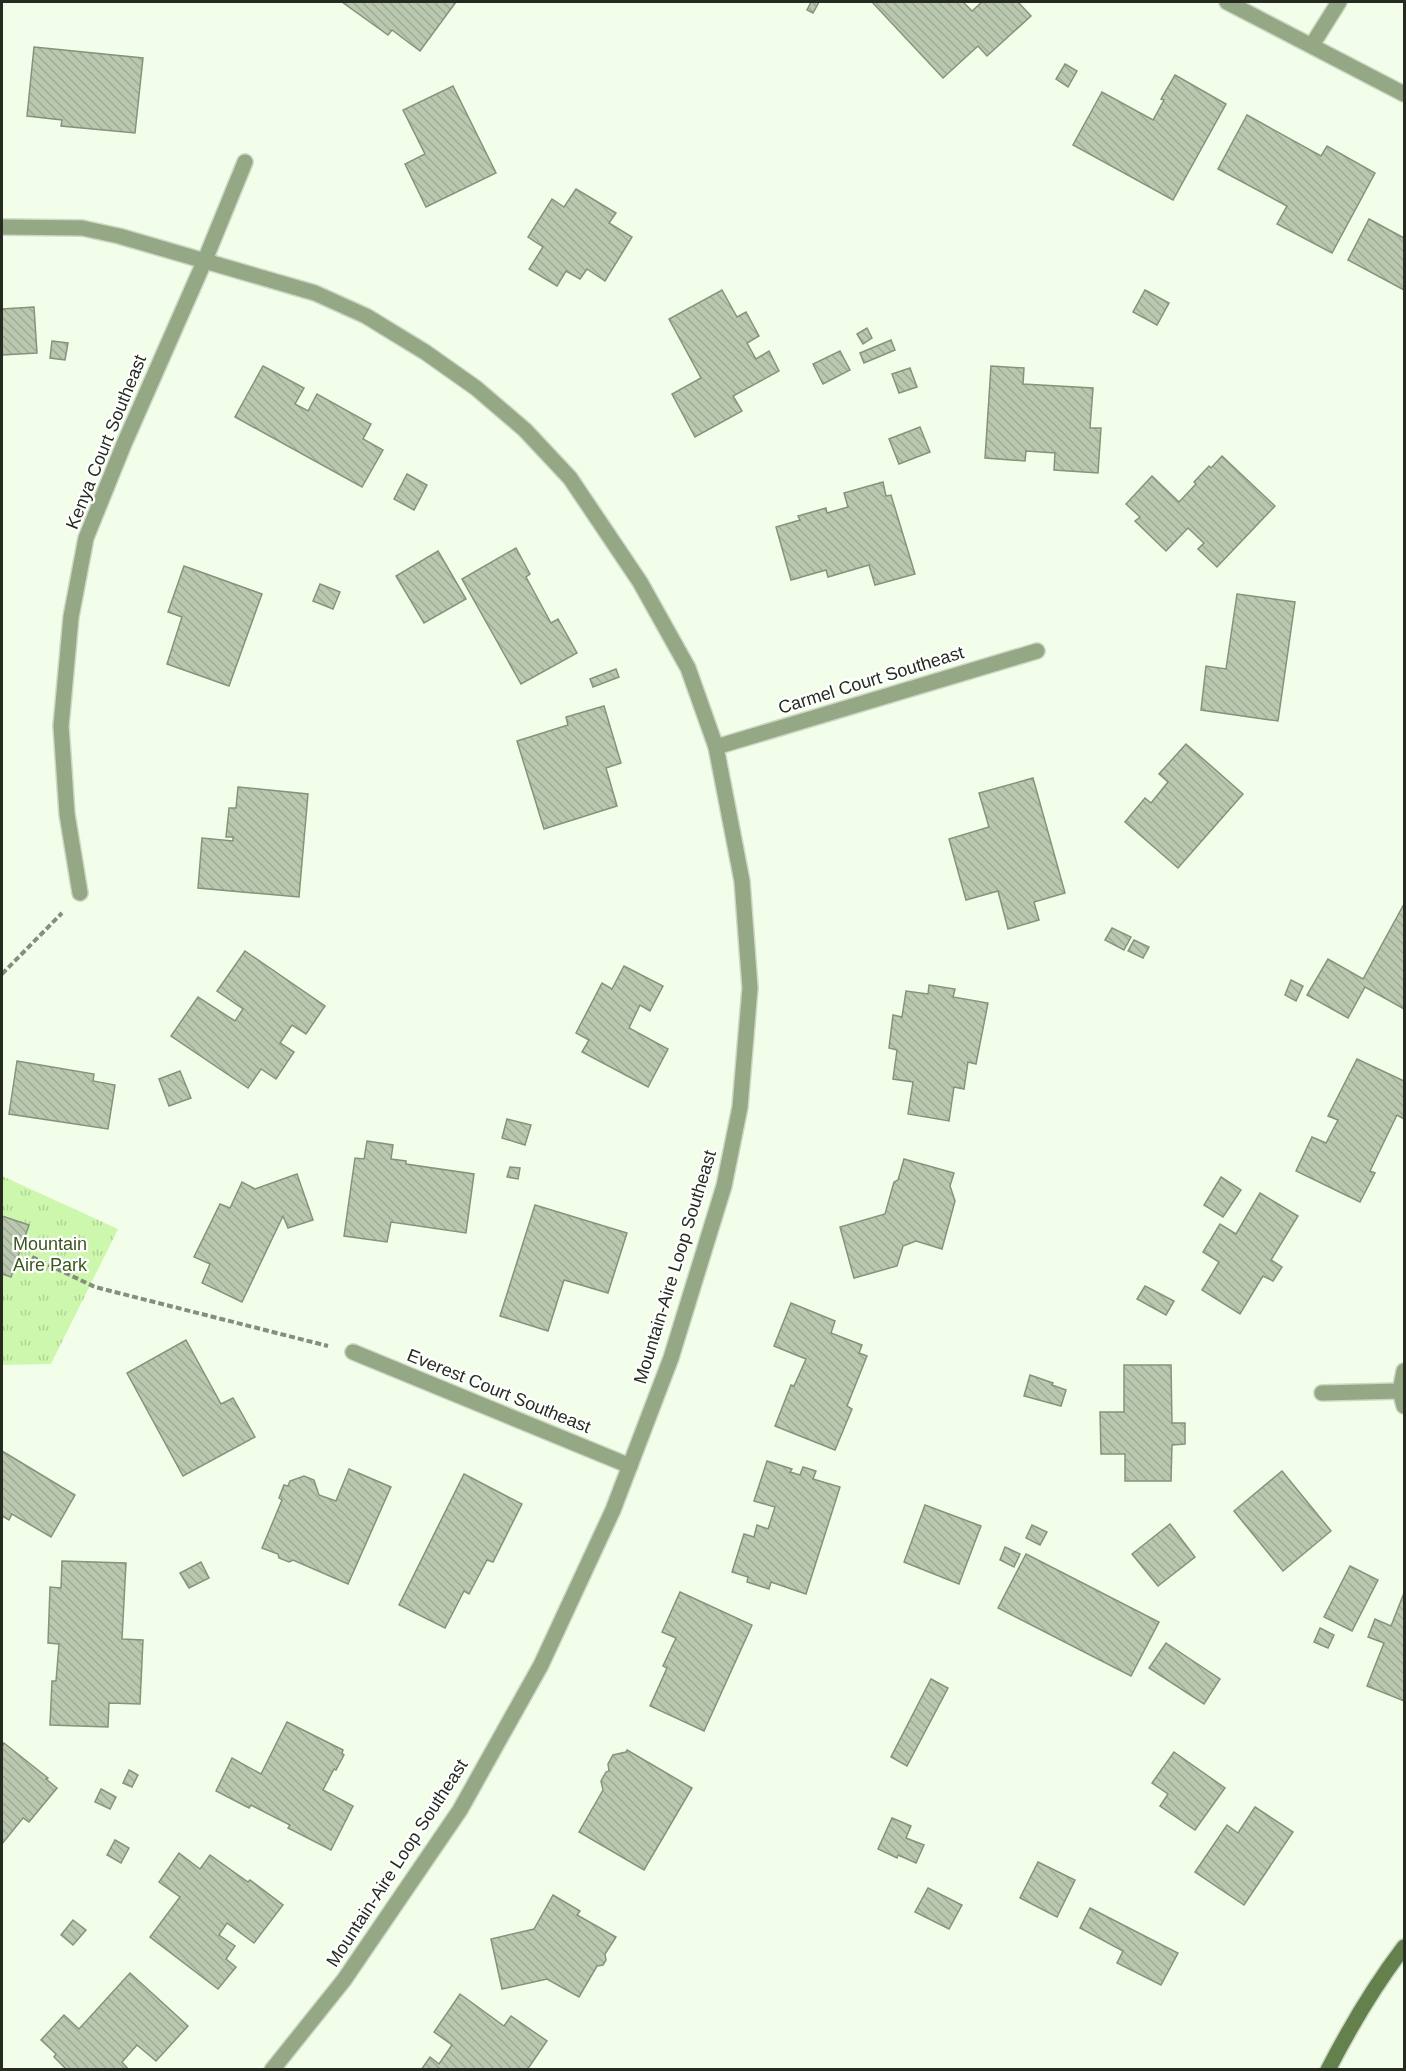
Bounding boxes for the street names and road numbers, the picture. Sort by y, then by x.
street label: Kenya Court Southeast [62,352,150,532]
street label: Carmel Court Southeast [776,642,966,718]
street label: Mountain-Aire Loop Southeast [630,1148,720,1386]
street label: Everest Court Southeast [404,1345,594,1437]
street label: Mountain-Aire Loop Southeast [322,1756,472,1970]

